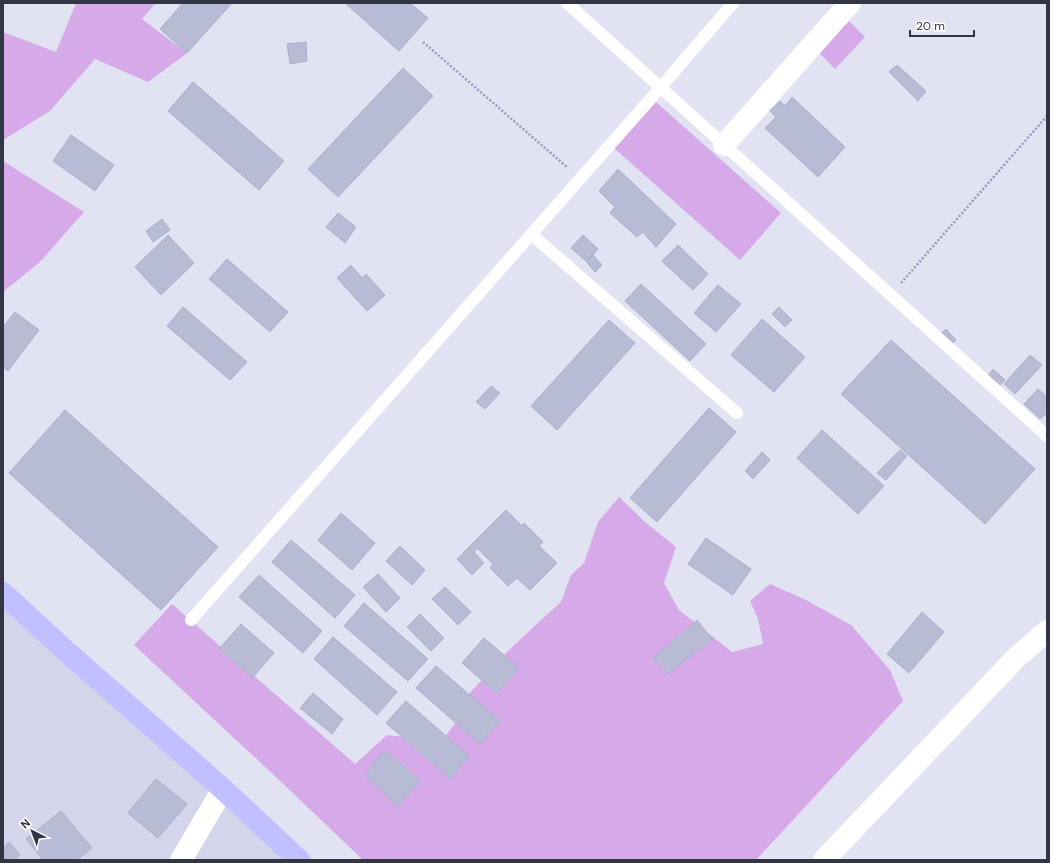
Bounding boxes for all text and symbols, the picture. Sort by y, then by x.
scale bar [910,12,974,38]
text: 20 m [916,18,945,34]
north arrow [12,811,52,851]
text: N [18,816,33,831]

